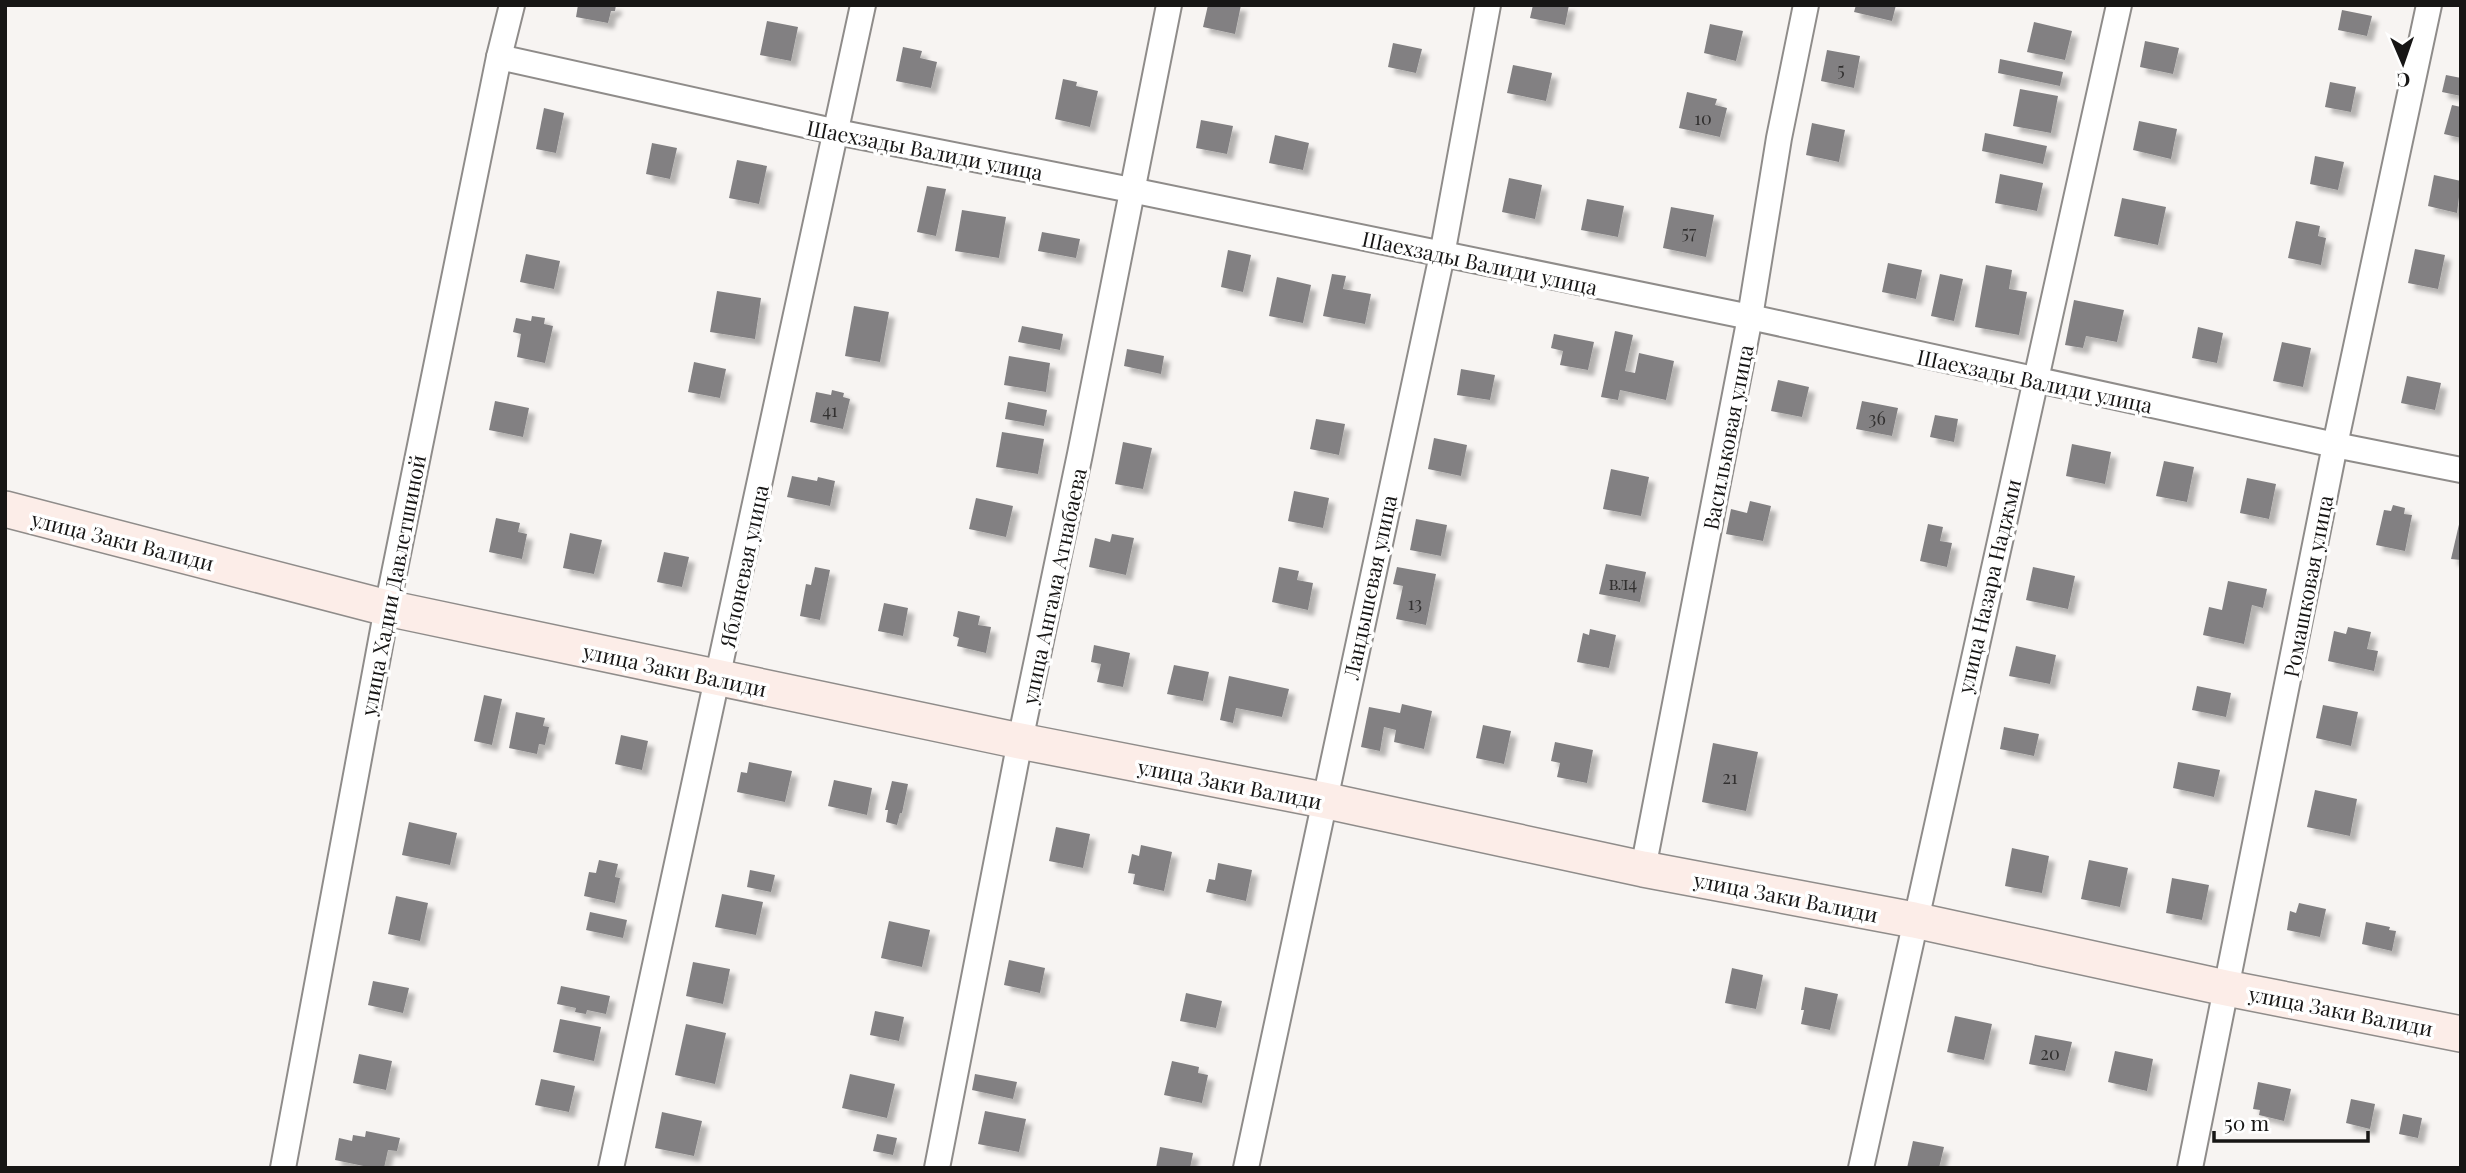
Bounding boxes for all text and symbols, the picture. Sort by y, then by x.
north arrow [2368,28,2438,98]
house number: 5 [1837,57,1845,81]
text: С [2396,68,2411,94]
house number: 10 [1694,106,1712,130]
street label: Шаехзады Валиди улица [805,112,1046,186]
house number: 57 [1682,220,1697,244]
street label: Шаехзады Валиди улица [1360,223,1601,301]
street label: Шаехзады Валиди улица [1915,341,2156,419]
street label: Васильковая улица [1695,342,1759,532]
house number: 41 [822,398,838,422]
house number: 36 [1868,406,1886,430]
street label: улица Хадии Давлетшиной [353,452,431,719]
street label: улица Ангама Атнабаева [1014,465,1092,708]
street label: улица Назара Наджми [1949,476,2026,697]
street label: Яблоневая улица [712,482,774,651]
street label: Ландышевая улица [1336,492,1402,683]
street label: Ромашковая улица [2276,492,2338,679]
street label: улица Заки Валиди [28,504,217,576]
house number: вл4 [1609,571,1637,595]
house number: 13 [1408,591,1422,615]
street label: улица Заки Валиди [580,636,769,702]
street label: улица Заки Валиди [1135,751,1324,815]
house number: 21 [1722,765,1738,789]
street label: улица Заки Валиди [1691,864,1880,928]
street label: улица Заки Валиди [2246,978,2435,1042]
house number: 20 [2040,1041,2060,1065]
scale bar [2214,1100,2368,1144]
text: 50 m [2224,1108,2270,1136]

